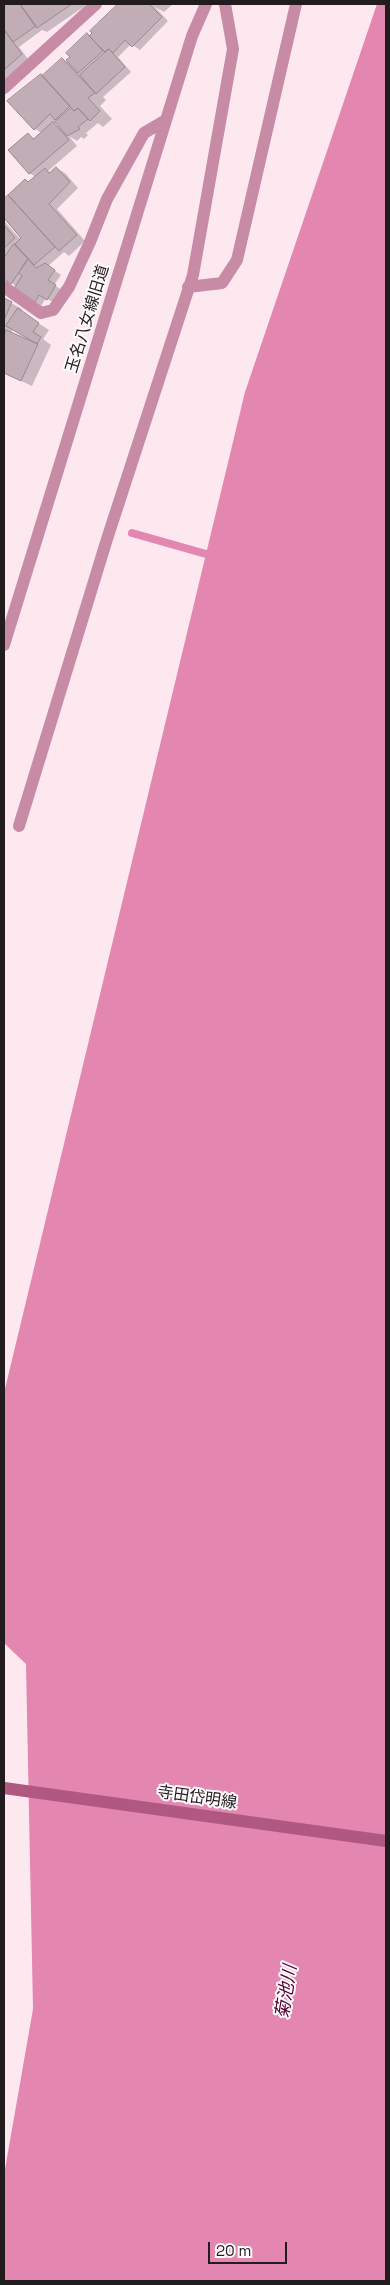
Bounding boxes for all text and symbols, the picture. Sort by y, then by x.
street label: 玉名八女線旧道 [62,263,114,375]
street label: 寺田岱明線 [156,1783,238,1813]
water label: 菊池川 [272,1964,302,2020]
scale bar [210,2232,289,2264]
text: 20 m [216,2241,251,2260]

